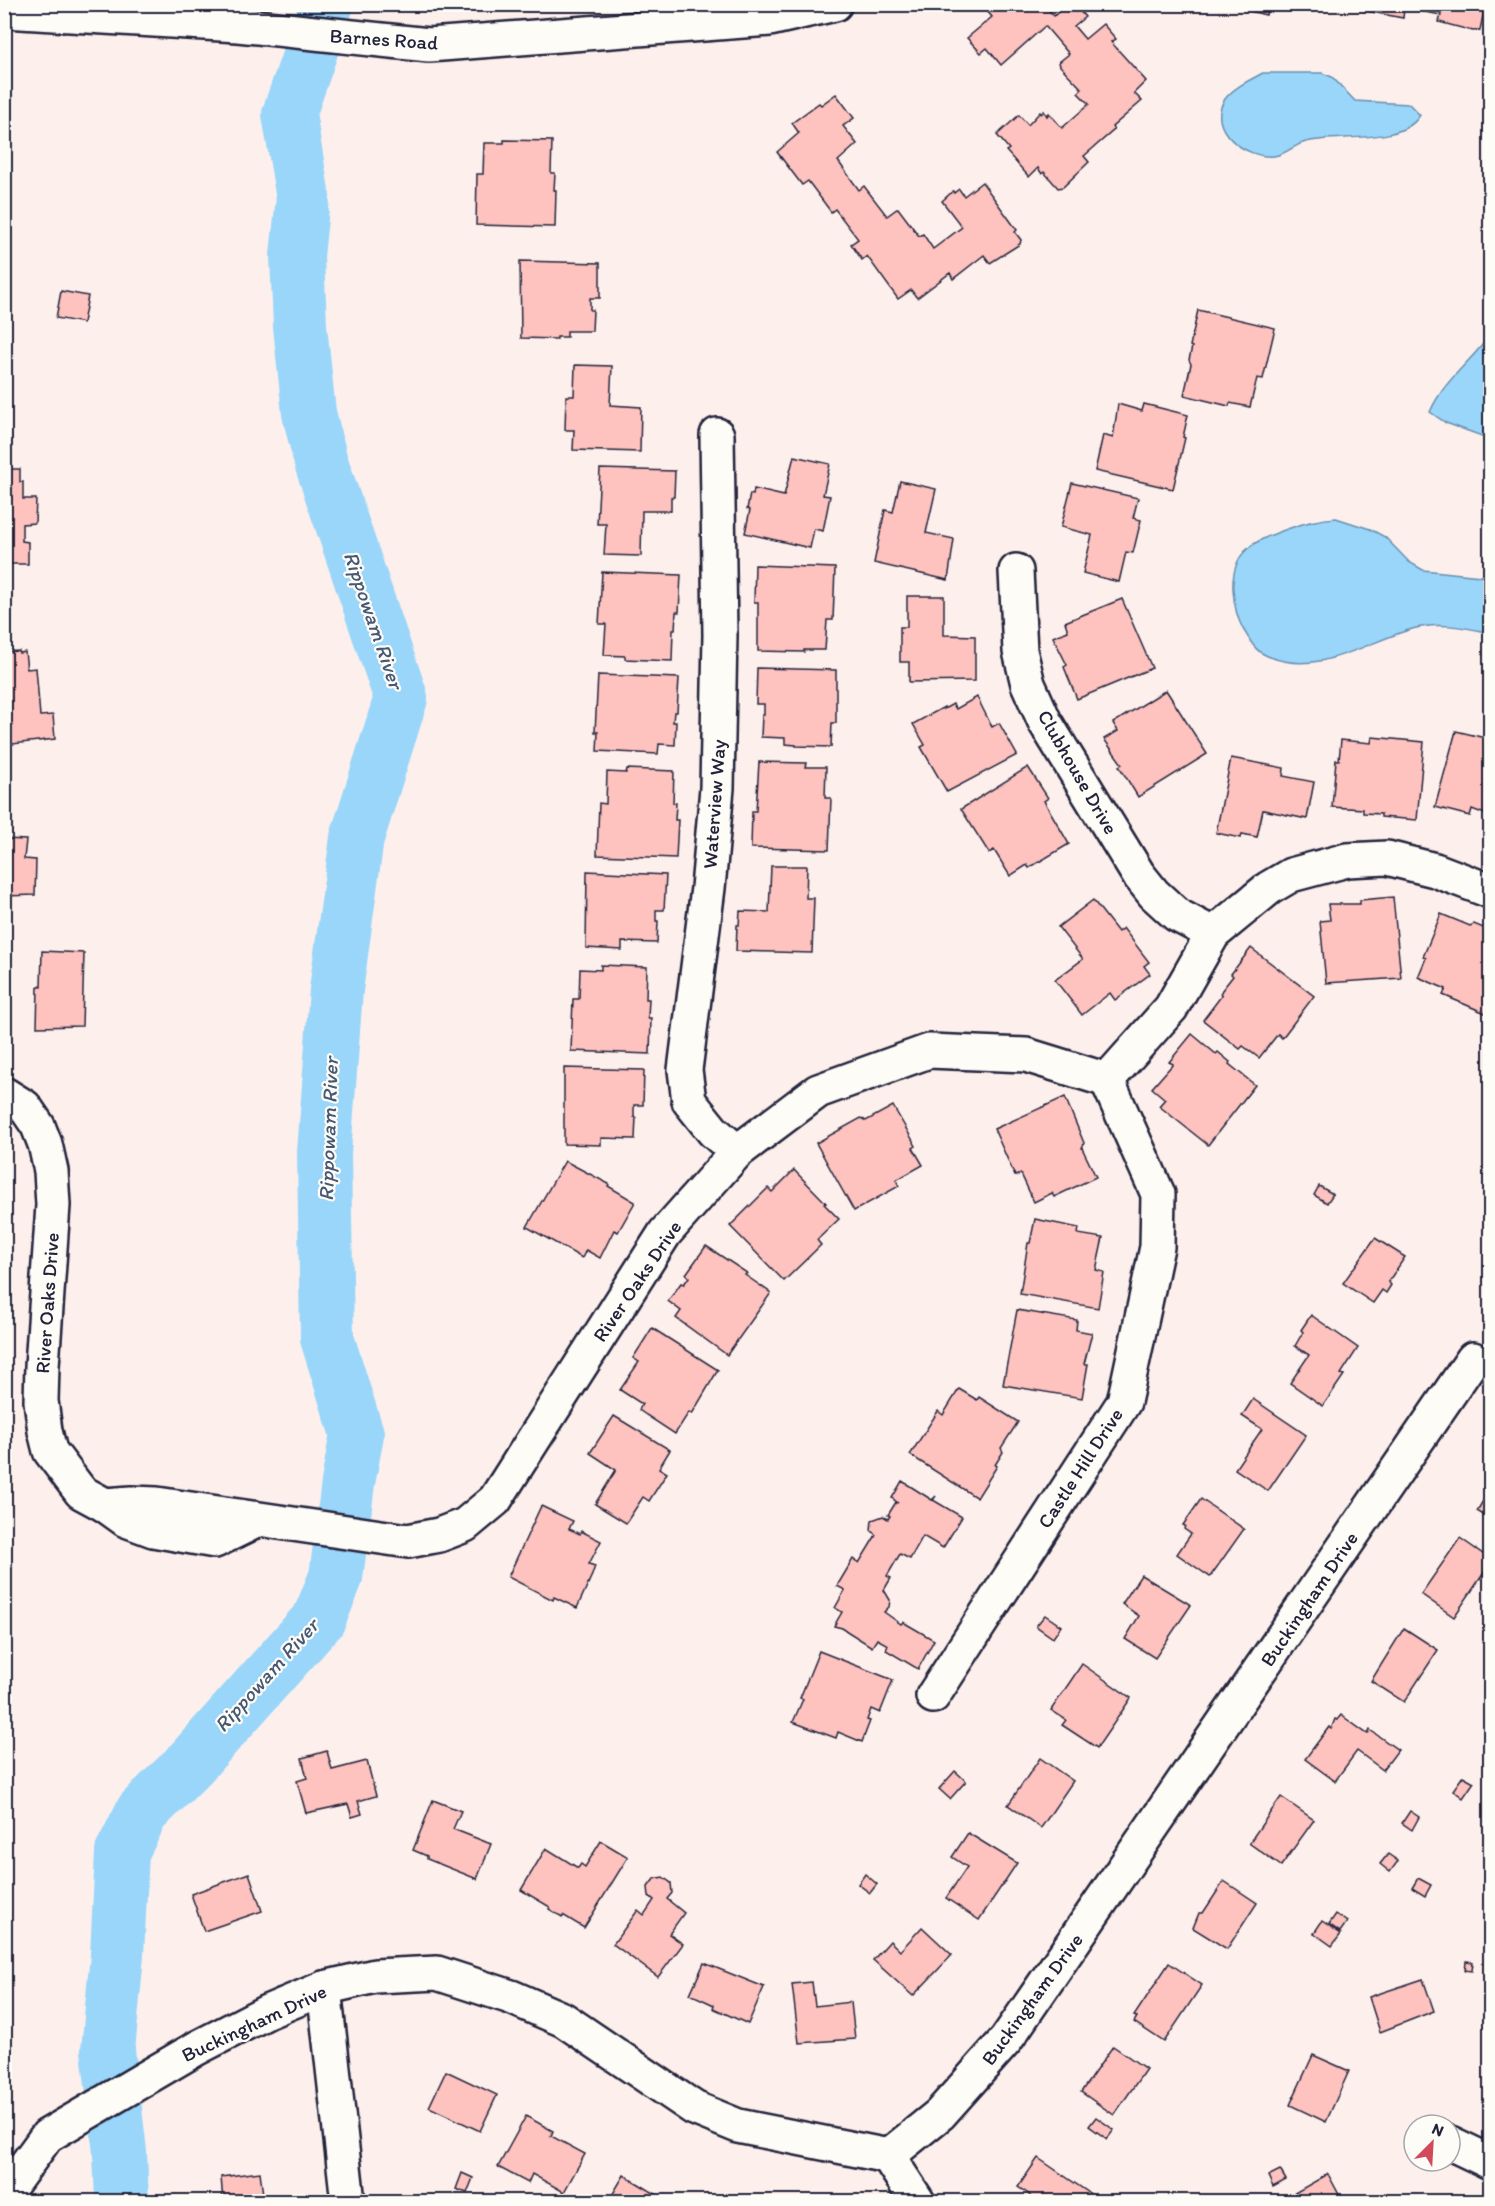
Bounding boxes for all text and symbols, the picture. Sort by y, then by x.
street label: Barnes Road [329,23,439,55]
water label: Rippowam River [339,548,410,695]
street label: Clubhouse Drive [1033,706,1123,838]
street label: Waterview Way [698,738,731,869]
water label: Rippowam River [313,1054,343,1201]
street label: River Oaks Drive [588,1216,686,1346]
street label: River Oaks Drive [30,1232,64,1374]
street label: Castle Hill Drive [1032,1403,1128,1533]
street label: Buckingham Drive [1255,1527,1363,1671]
water label: Rippowam River [209,1611,325,1737]
street label: Buckingham Drive [976,1928,1088,2070]
street label: Buckingham Drive [178,1979,330,2067]
north arrow [1402,2113,1462,2173]
text: N [1429,2119,1447,2141]

